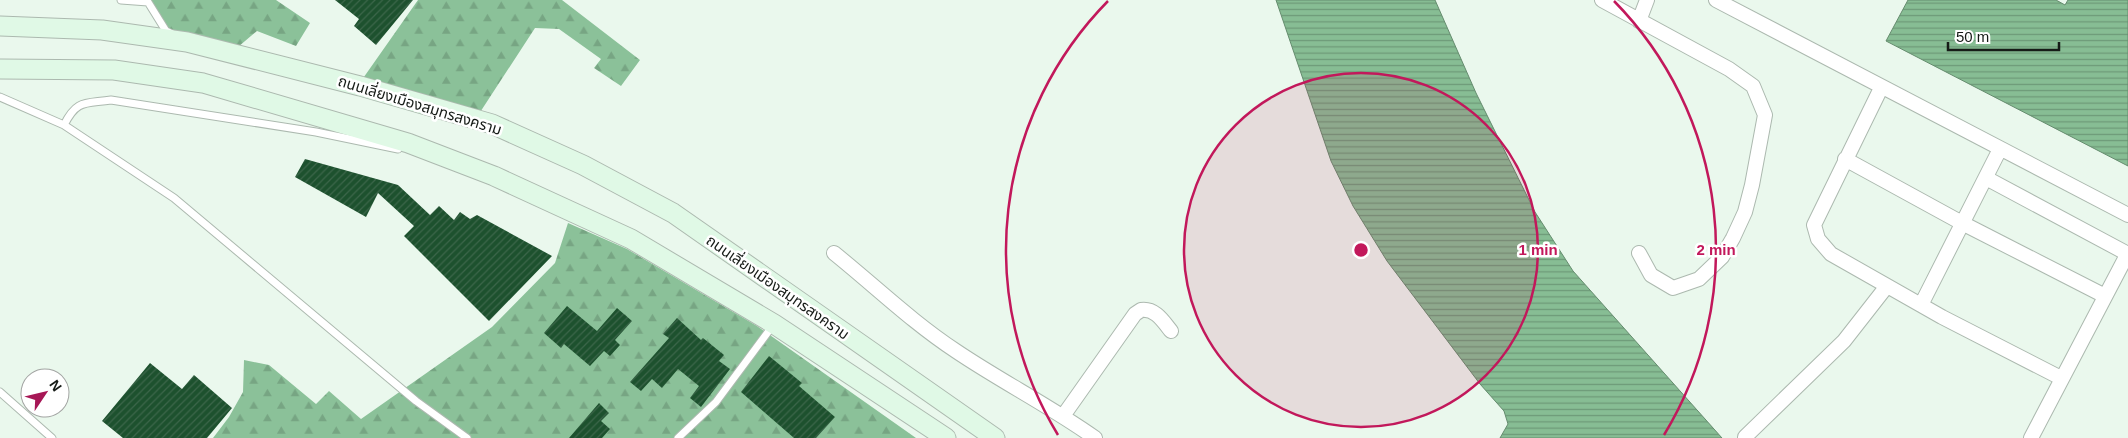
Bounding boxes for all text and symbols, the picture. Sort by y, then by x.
scale bar [1948,20,2059,52]
text: 50 m [1956,28,1989,45]
street label: ถนนเลี่ยงเมืองสมุทรสงคราม [336,70,504,139]
street label: ถนนเลี่ยงเมืองสมุทรสงคราม [703,230,854,344]
centre of rings [1352,241,1370,259]
text: 1 min [1518,241,1558,258]
text: 2 min [1696,241,1736,258]
north arrow [20,368,70,418]
text: N [46,377,65,394]

